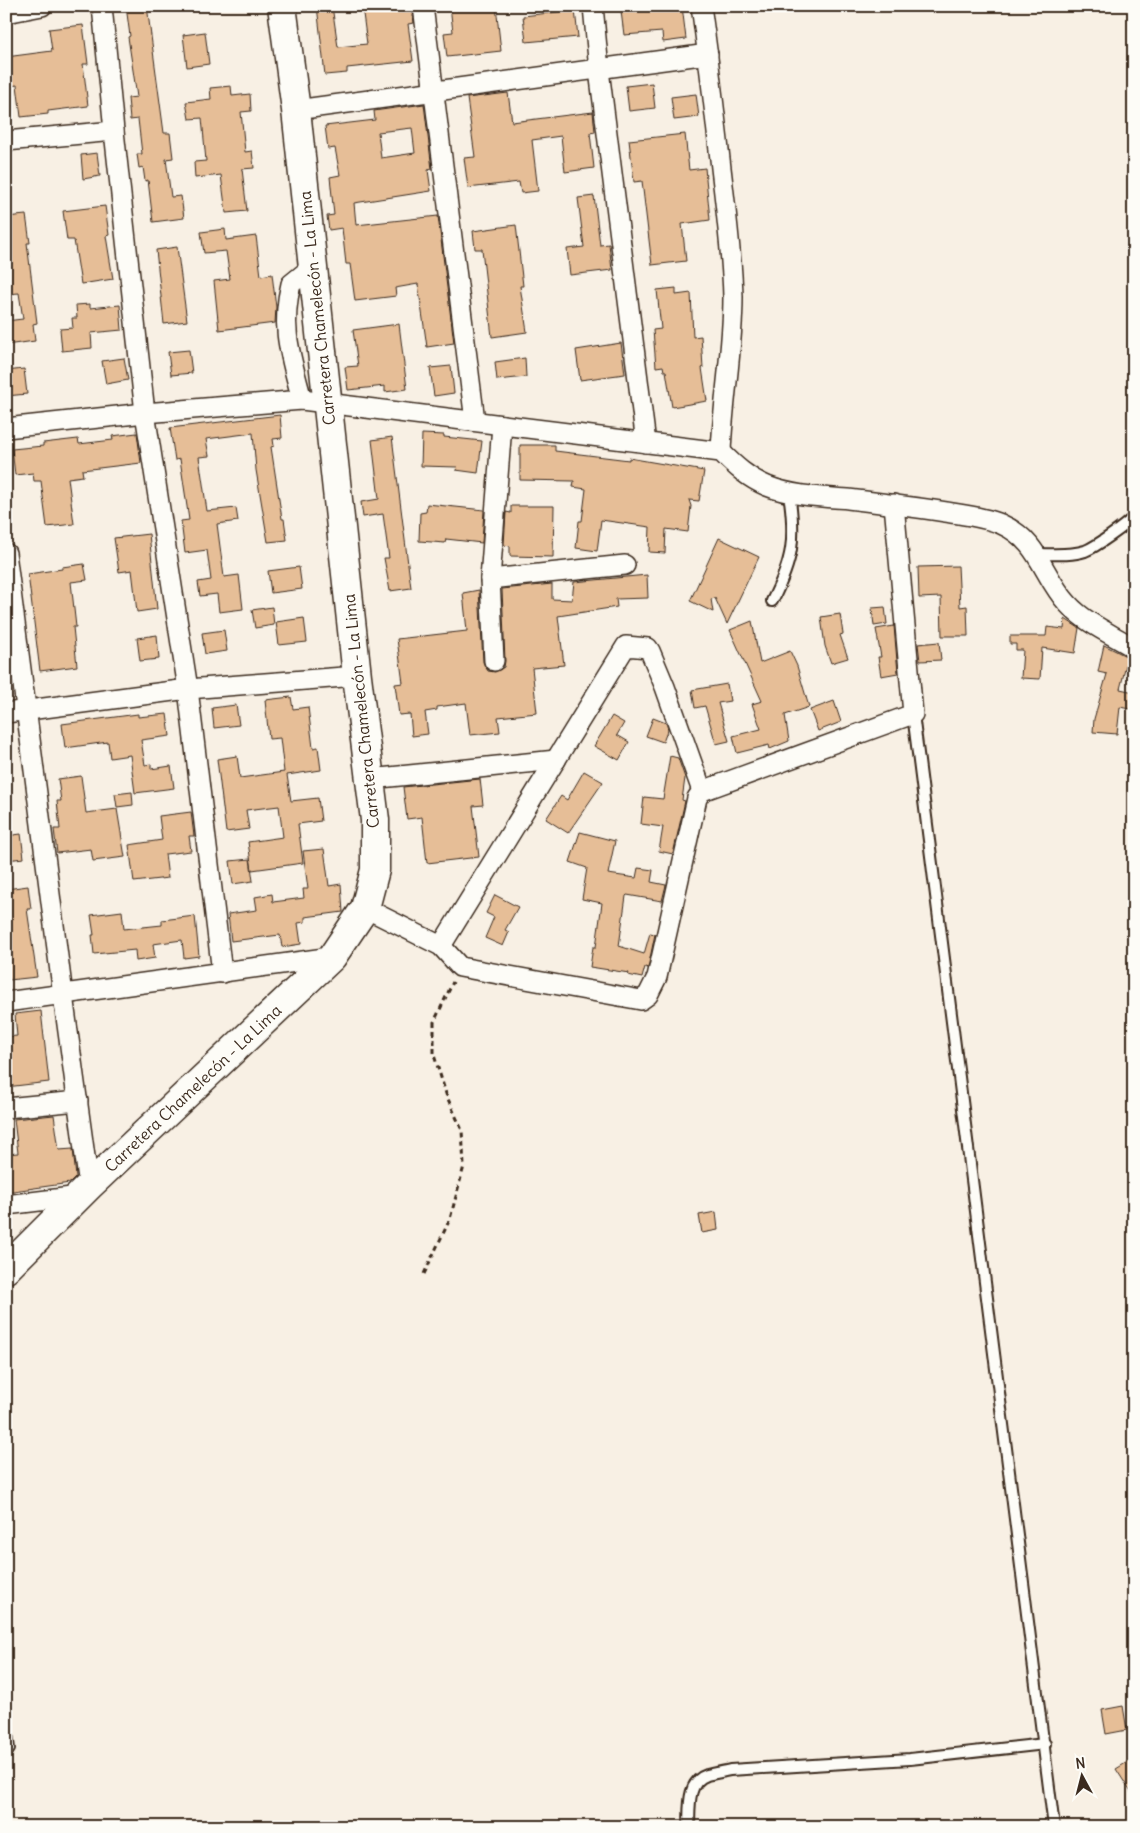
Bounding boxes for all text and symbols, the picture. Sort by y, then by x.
street label: Carretera Chamelecón - La Lima [295,190,339,426]
street label: Carretera Chamelecón - La Lima [339,593,383,829]
street label: Carretera Chamelecón - La Lima [100,1000,285,1176]
north arrow [1058,1750,1108,1800]
text: N [1075,1754,1086,1773]

